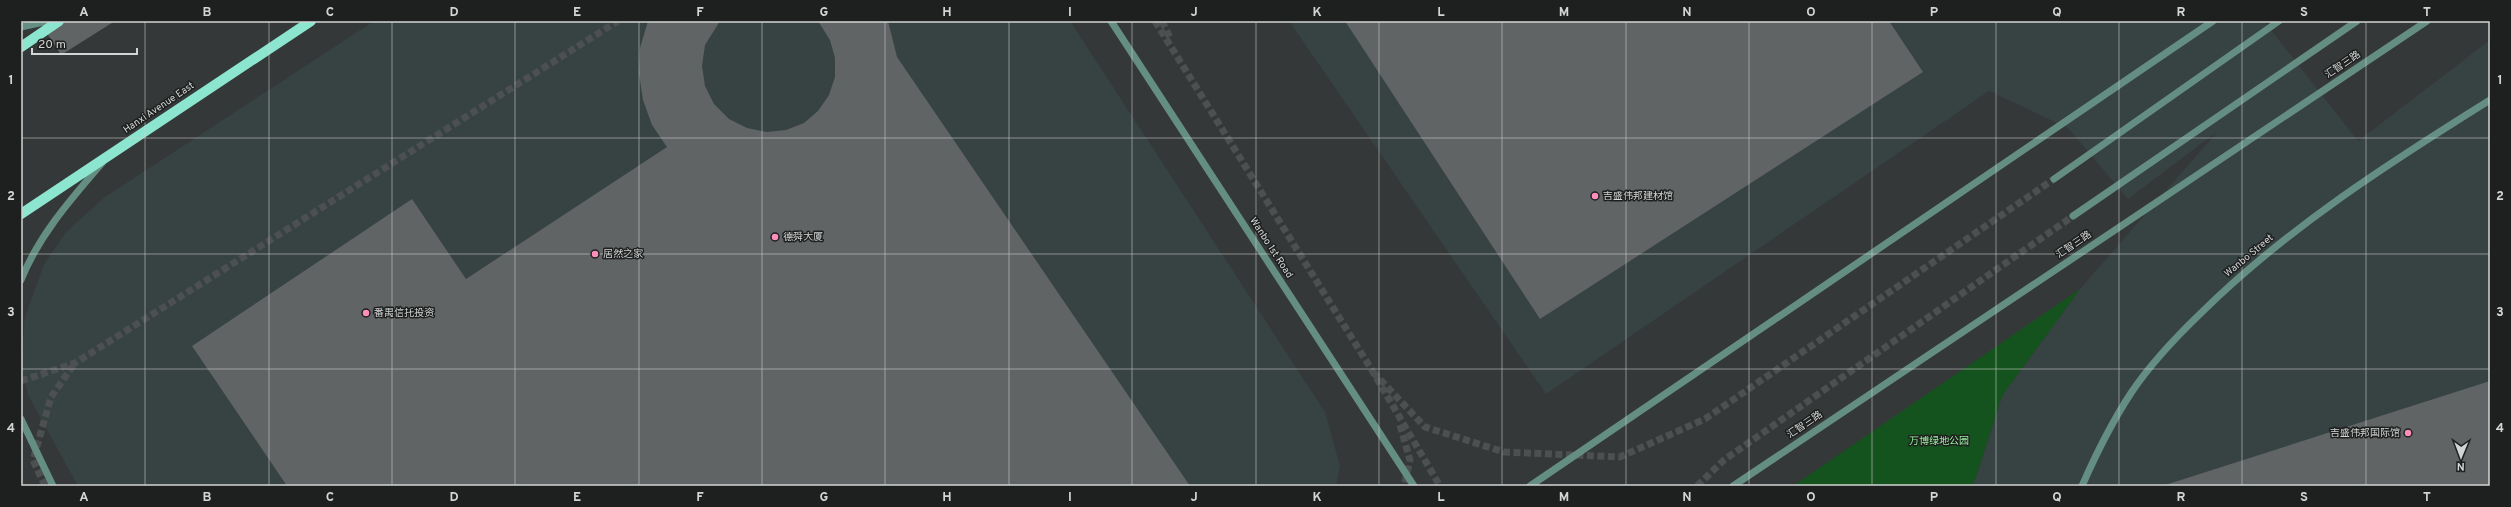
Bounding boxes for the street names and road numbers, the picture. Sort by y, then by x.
street label: 汇智三路 [2323,48,2363,82]
street label: Hanxi Avenue East [121,79,197,137]
street label: Wanbo 1st Road [1246,215,1296,281]
street label: 汇智三路 [2054,228,2094,262]
street label: Wanbo Street [2222,231,2276,280]
street label: 汇智三路 [1785,408,1825,442]

